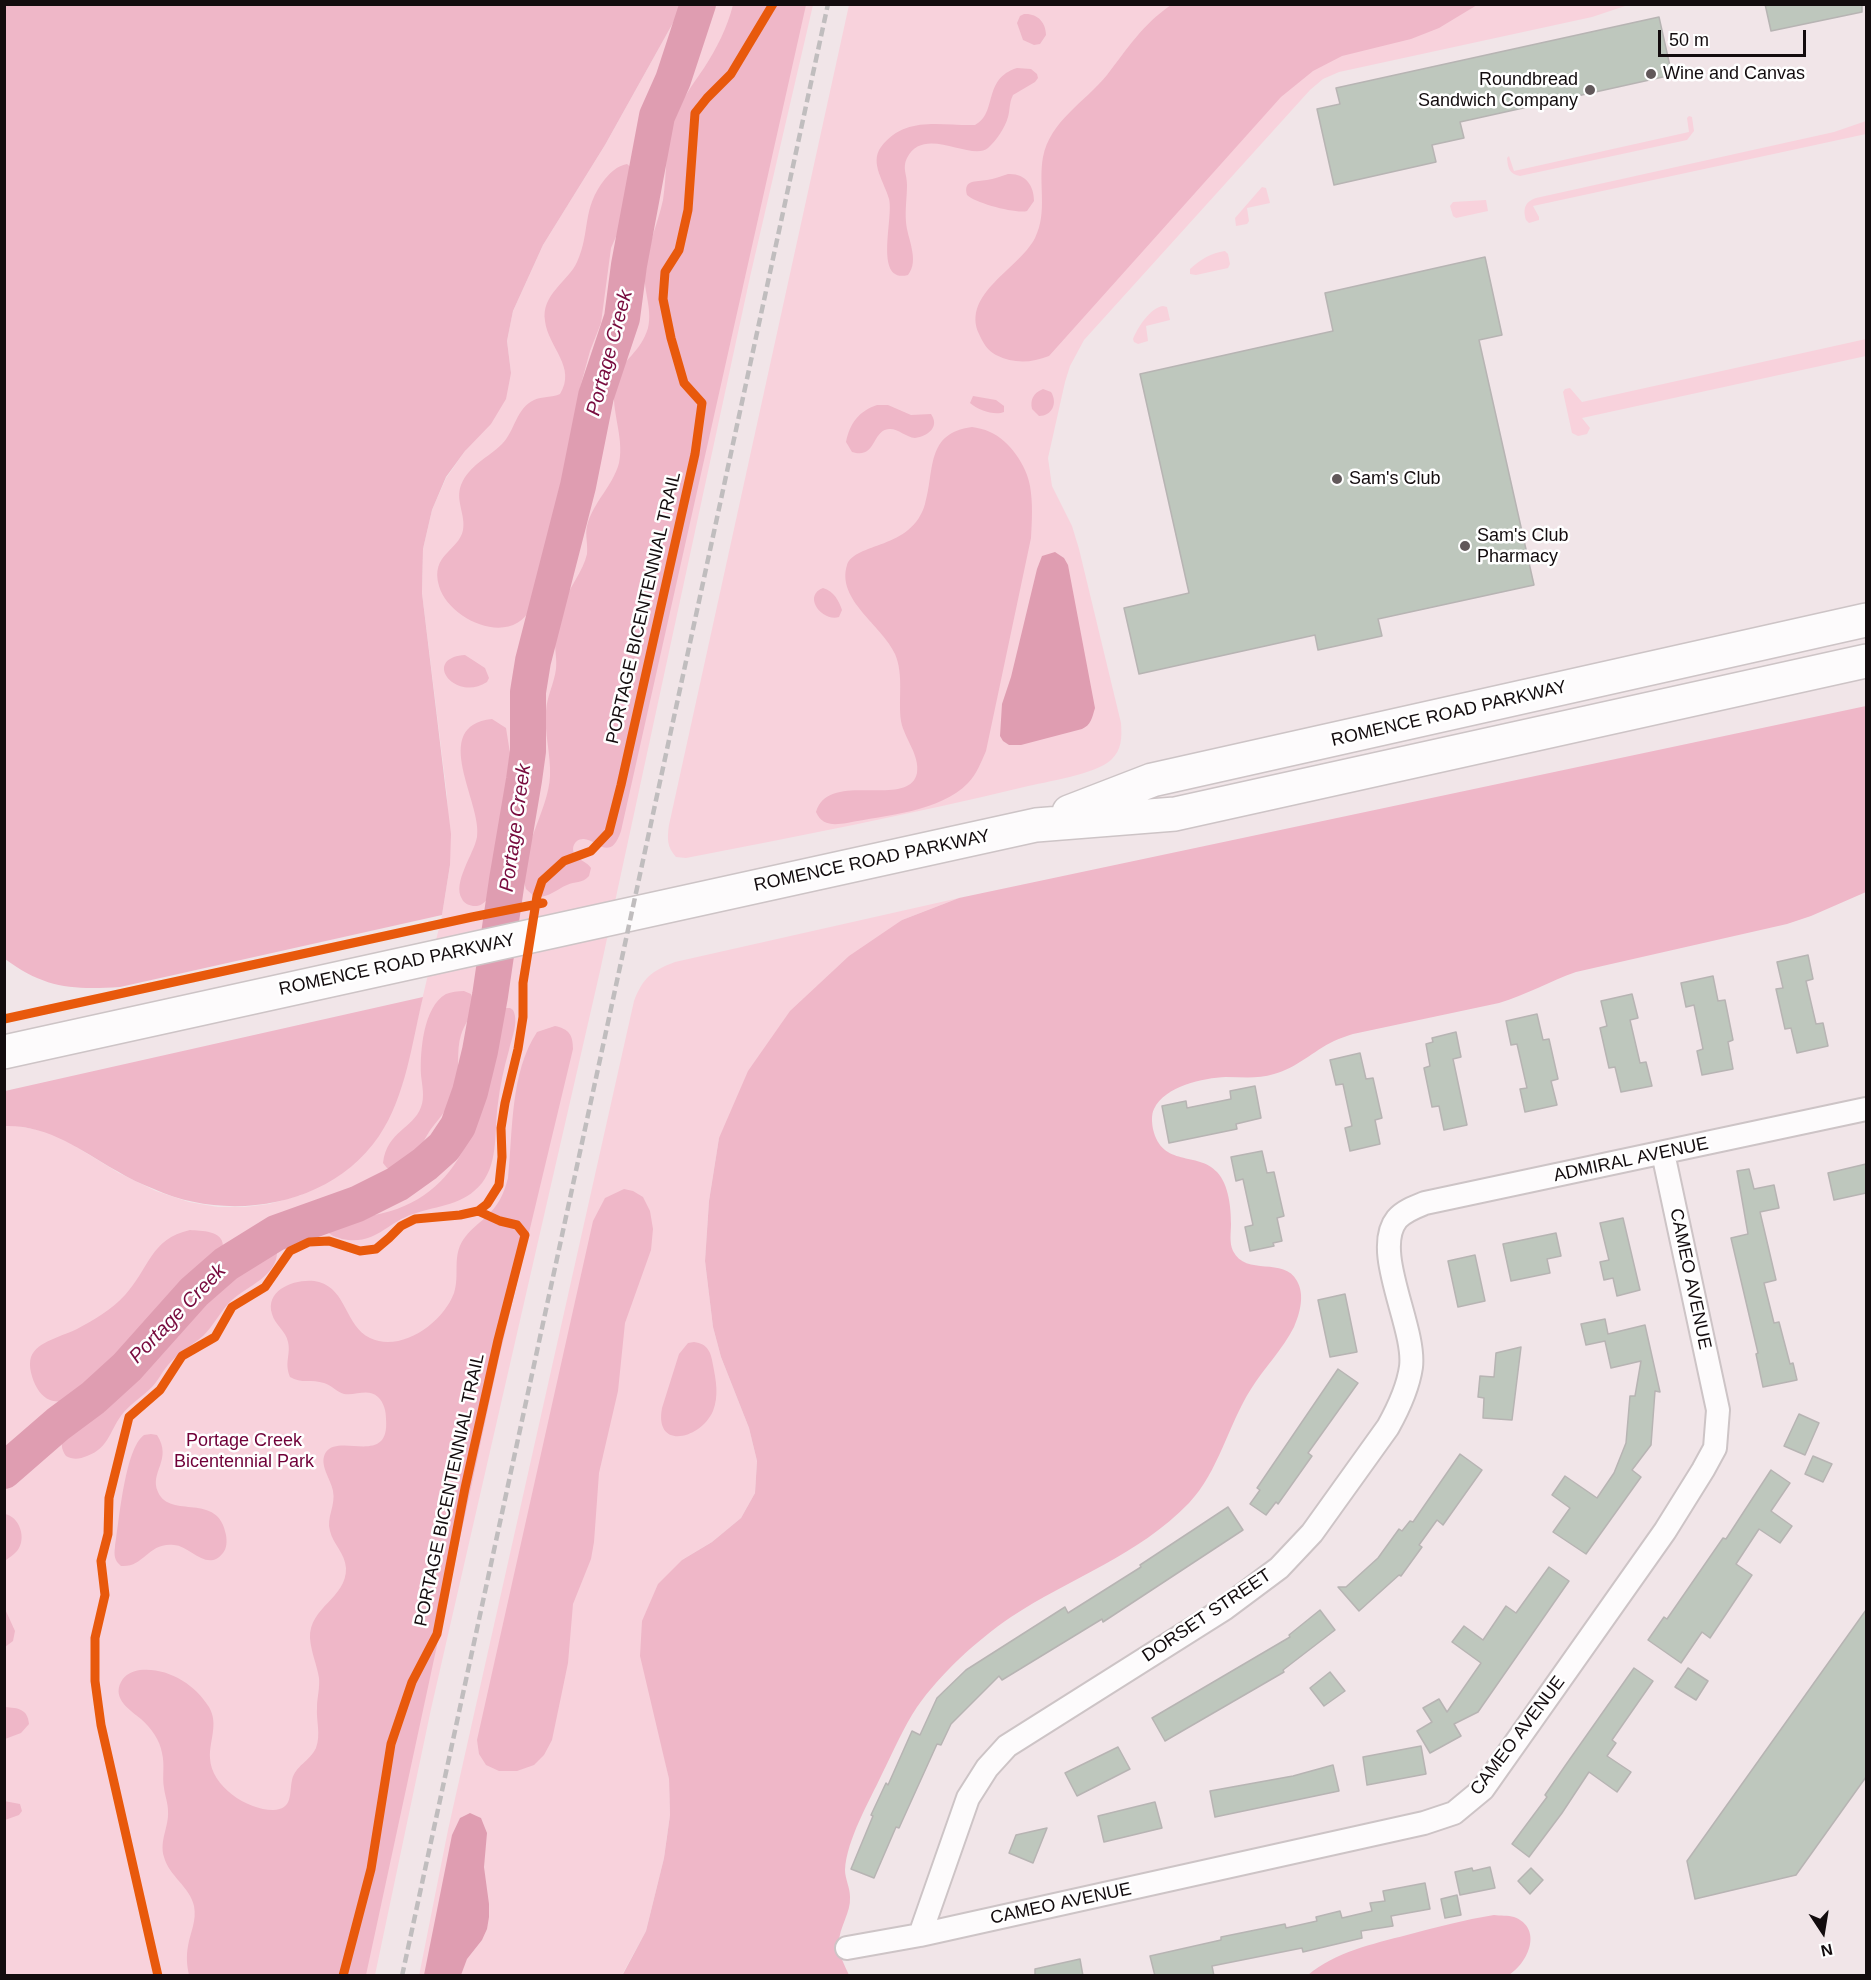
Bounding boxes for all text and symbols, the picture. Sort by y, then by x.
scale bar [1661,18,1810,56]
text: 50 m [1669,30,1709,50]
place label: Wine and Canvas [1663,63,1805,85]
marker: Wine and Canvas [1644,67,1658,81]
place label: Roundbread Sandwich Company [1418,69,1578,112]
marker: Roundbread Sandwich Company [1583,83,1597,97]
water label: Portage Creek [582,288,638,418]
place label: Sam's Club [1349,468,1440,490]
street label: PORTAGE BICENTENNIAL TRAIL [602,470,686,746]
marker: Sam's Club [1330,472,1344,486]
place label: Sam's Club Pharmacy [1477,525,1568,568]
marker: Sam's Club Pharmacy [1458,539,1472,553]
street label: ROMENCE ROAD PARKWAY [1329,676,1569,752]
water label: Portage Creek [495,762,537,894]
street label: ROMENCE ROAD PARKWAY [752,825,992,897]
street label: ROMENCE ROAD PARKWAY [277,929,517,1001]
street label: ADMIRAL AVENUE [1552,1133,1710,1187]
street label: CAMEO AVENUE [1664,1206,1716,1352]
water label: Portage Creek [125,1259,231,1369]
street label: PORTAGE BICENTENNIAL TRAIL [410,1352,490,1628]
park label: Portage Creek Bicentennial Park [174,1430,314,1472]
street label: DORSET STREET [1138,1565,1276,1667]
street label: CAMEO AVENUE [1466,1672,1570,1800]
street label: CAMEO AVENUE [988,1878,1134,1930]
north arrow [1793,1902,1853,1962]
text: N [1819,1941,1834,1960]

